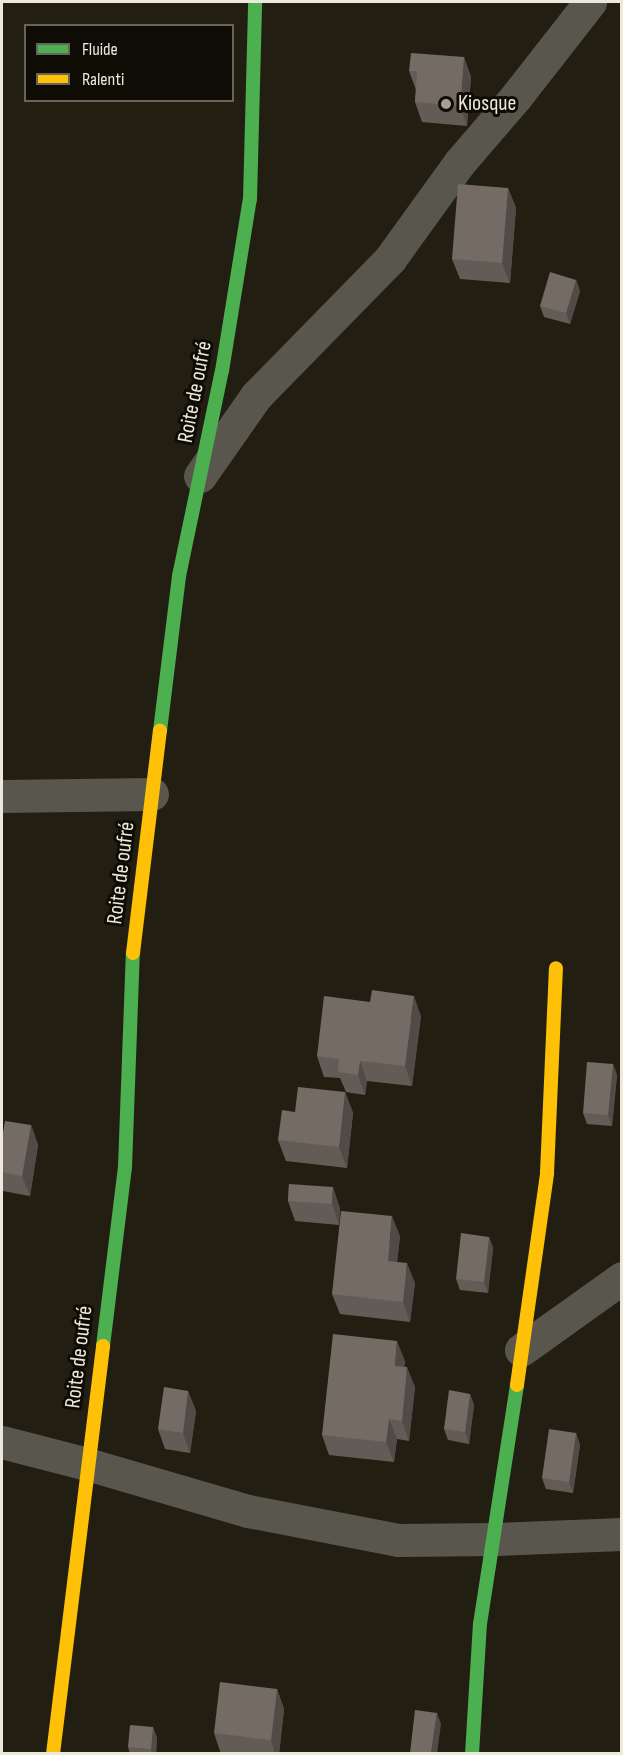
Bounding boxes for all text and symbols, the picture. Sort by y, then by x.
legend [24,24,234,102]
text: Fluide [82,39,118,60]
text: Ralenti [82,69,124,90]
place label: Kiosque [458,91,516,117]
marker: Kiosque [439,97,453,111]
street label: Roite de oufré [172,339,218,445]
street label: Roite de oufré [102,820,140,926]
street label: Roite de oufré [60,1304,98,1410]

